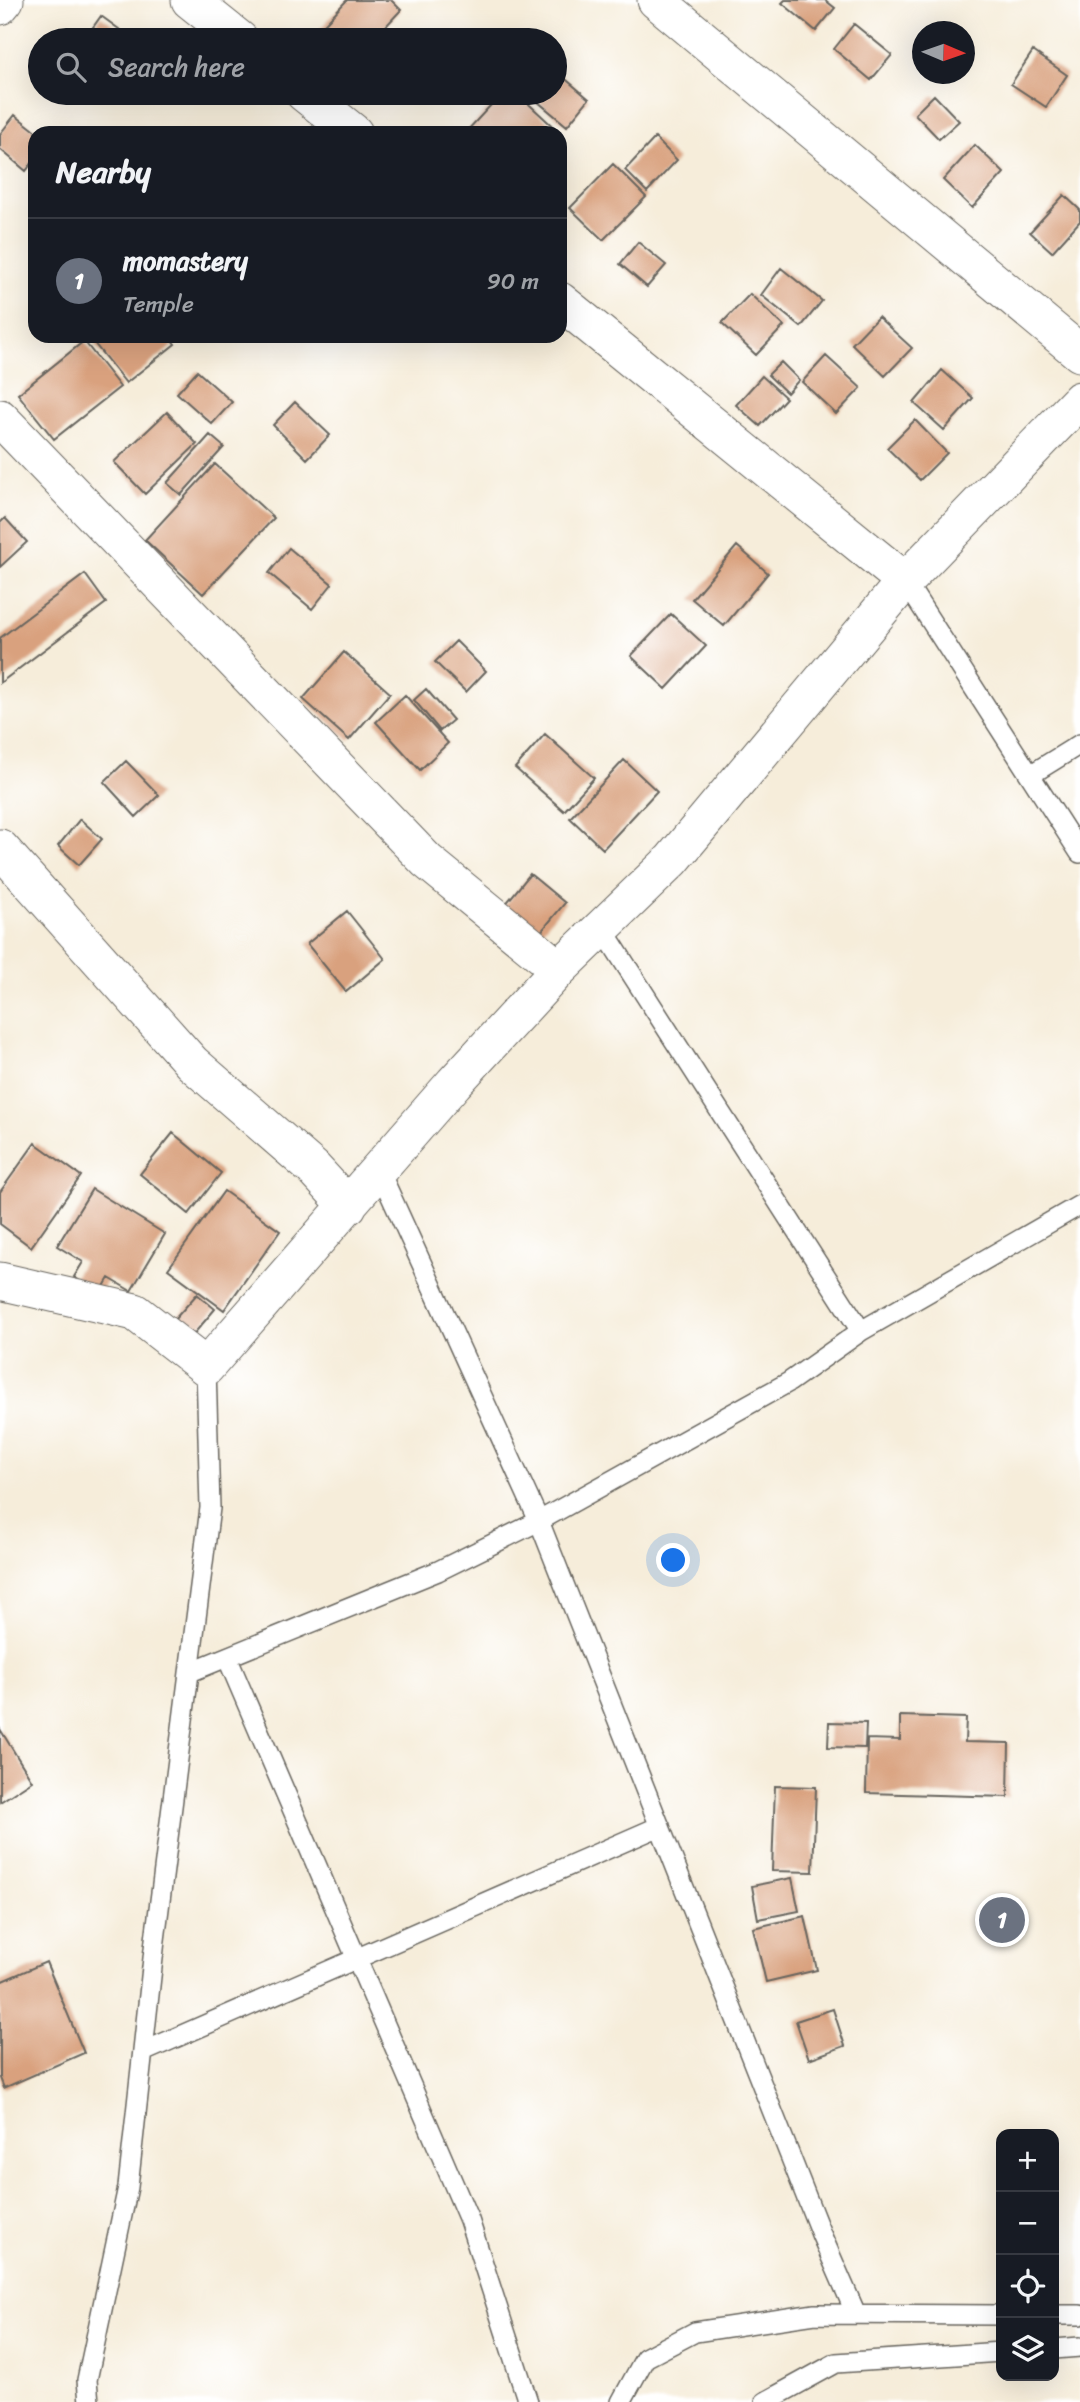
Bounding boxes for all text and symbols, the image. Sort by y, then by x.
north arrow [912,21,975,84]
search box [28,28,567,105]
text: Search here [108,44,245,90]
icon: search [52,48,90,86]
text: Nearby [56,145,151,199]
text: momastery [123,238,248,284]
text: 1 [74,261,84,302]
text: 90 m [487,261,539,302]
text: Temple [123,284,194,325]
your location [656,1543,690,1577]
pin: 1 [979,1894,1025,1946]
map controls [996,2129,1059,2381]
button: + [996,2129,1059,2192]
button: − [996,2192,1059,2255]
button: locate [996,2255,1059,2318]
button: layers [996,2318,1059,2381]

